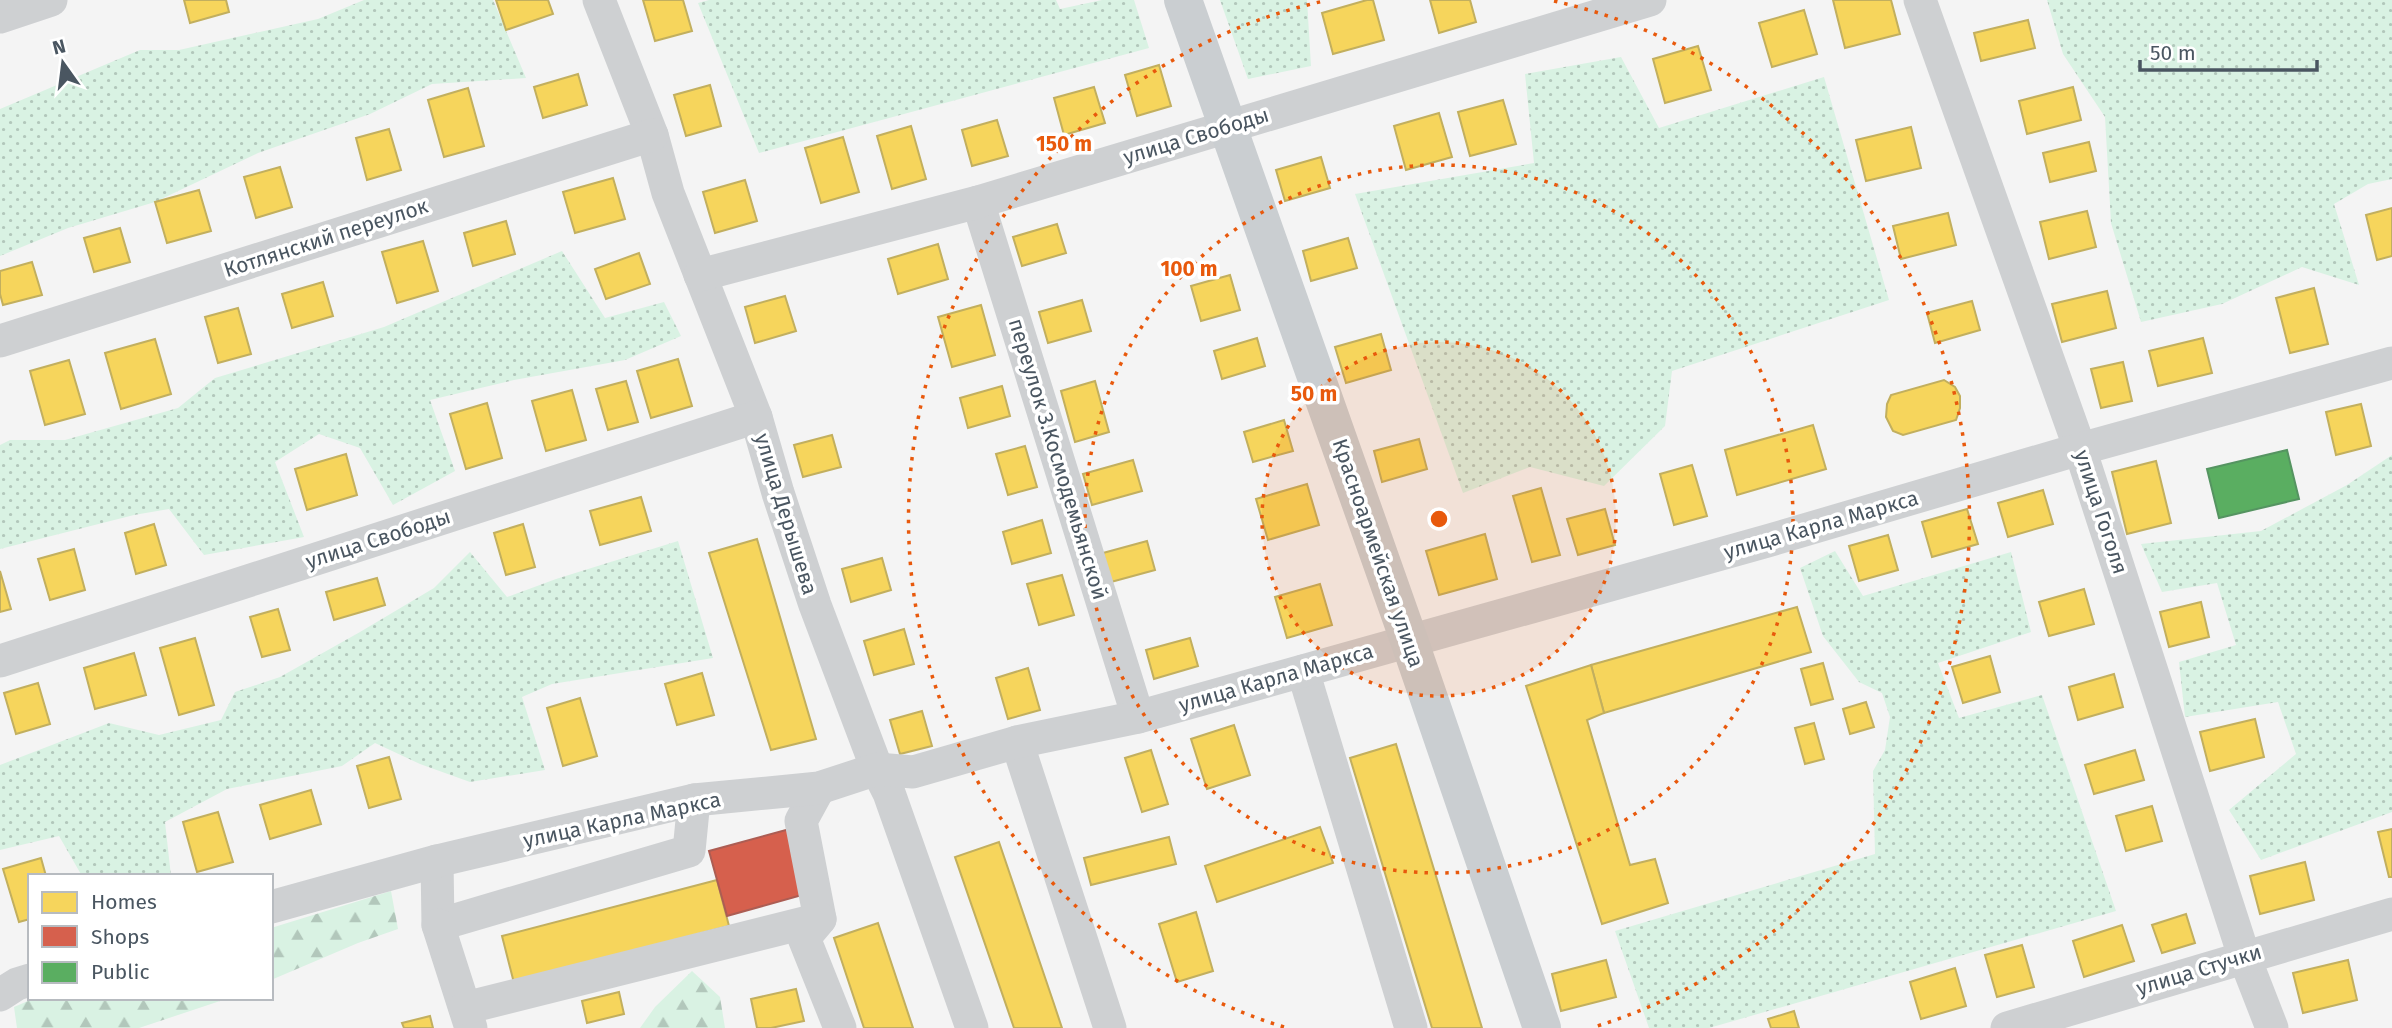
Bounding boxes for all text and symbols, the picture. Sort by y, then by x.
north arrow [28,28,98,98]
scale bar [2140,28,2317,72]
text: N [50,34,68,60]
text: 50 m [2150,40,2196,66]
street label: улица Свободы [1120,102,1272,170]
text: 150 m [1036,131,1092,157]
street label: Котлянский переулок [221,193,431,283]
text: 100 m [1160,256,1218,282]
street label: переулок З.Космодемьянской [1003,315,1113,603]
text: 50 m [1291,381,1337,407]
street label: улица Дерышева [749,430,823,598]
street label: Красноармейская улица [1327,435,1429,671]
street label: улица Гоголя [2069,447,2133,577]
street label: улица Карла Маркса [1721,485,1921,565]
street label: улица Свободы [302,503,454,575]
centre of rings [1427,507,1451,531]
street label: улица Карла Маркса [1176,638,1376,718]
street label: улица Карла Маркса [521,786,723,854]
legend [28,874,273,1000]
text: Homes [91,889,157,915]
text: Shops [91,924,149,950]
street label: улица Стучки [2133,939,2265,1001]
text: Public [91,959,149,985]

